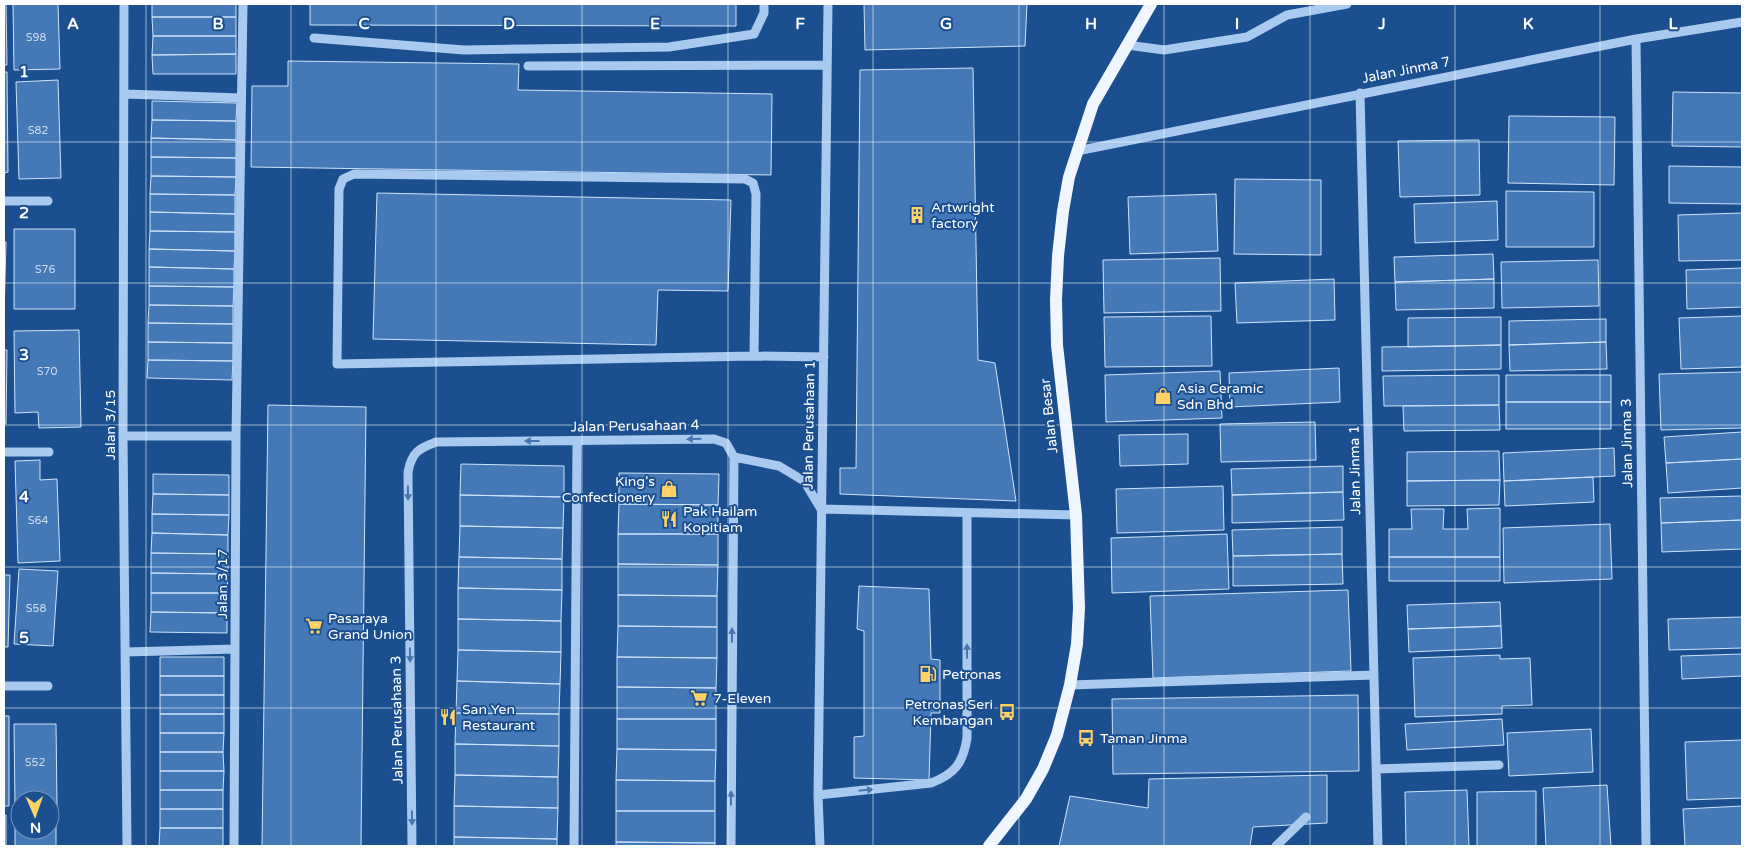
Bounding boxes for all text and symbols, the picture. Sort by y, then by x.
text: A [67,14,79,34]
text: B [212,14,224,34]
text: C [358,14,370,34]
text: D [503,14,515,34]
text: E [650,14,660,34]
text: F [795,14,805,34]
text: G [940,14,952,34]
text: H [1085,14,1097,34]
text: I [1235,14,1239,34]
text: J [1377,14,1386,34]
text: K [1523,14,1534,34]
text: L [1668,14,1678,34]
house number: S98 [26,31,46,44]
street label: Jalan Jinma 7 [1360,53,1452,87]
text: 1 [19,62,29,82]
house number: S82 [28,124,48,137]
place label: Artwright factory [931,199,995,232]
text: 2 [19,203,29,223]
building icon: Artwright factory [907,205,927,225]
house number: S76 [35,263,55,276]
text: 3 [19,345,29,365]
street label: Jalan Perusahaan 1 [799,360,819,490]
house number: S70 [37,365,57,378]
street label: Jalan Besar [1037,377,1061,454]
place label: Asia Ceramic Sdn Bhd [1177,380,1264,413]
shop icon: Asia Ceramic Sdn Bhd [1153,386,1173,406]
street label: Jalan 3/15 [102,390,119,460]
street label: Jalan Jinma 3 [1618,398,1636,488]
street label: Jalan Perusahaan 4 [570,416,700,436]
street label: Jalan Jinma 1 [1346,425,1364,515]
one-way arrow [686,435,702,443]
one-way arrow [523,437,539,445]
place label: King's Confectionery [562,473,655,506]
shop icon: King's Confectionery [659,479,679,499]
one-way arrow [405,485,413,501]
text: 4 [19,487,29,507]
place label: Pak Hailam Kopitiam [683,503,757,536]
restaurant icon: Pak Hailam Kopitiam [659,509,679,529]
house number: S64 [28,514,48,527]
street label: Jalan 3/17 [214,549,231,619]
house number: S58 [26,602,46,615]
place label: Pasaraya Grand Union [328,610,412,643]
supermarket icon: Pasaraya Grand Union [304,616,324,636]
one-way arrow [728,627,736,643]
text: 5 [19,628,29,648]
one-way arrow [963,642,971,658]
one-way arrow [406,647,414,663]
street label: Jalan Perusahaan 3 [387,655,407,785]
fuel station icon: Petronas [918,664,938,684]
place label: Petronas [942,666,1002,683]
supermarket icon: 7-Eleven [689,688,709,708]
place label: 7-Eleven [713,690,771,707]
place label: Petronas Seri Kembangan [905,696,993,729]
place label: San Yen Restaurant [462,701,536,734]
bus stop icon: Petronas Seri Kembangan [997,702,1017,722]
restaurant icon: San Yen Restaurant [438,707,458,727]
bus stop icon: Taman Jinma [1076,728,1096,748]
place label: Taman Jinma [1100,730,1187,747]
house number: S52 [25,756,45,769]
one-way arrow [859,786,875,794]
one-way arrow [727,789,735,805]
north arrow [10,790,60,840]
one-way arrow [408,810,416,826]
text: N [30,819,41,836]

